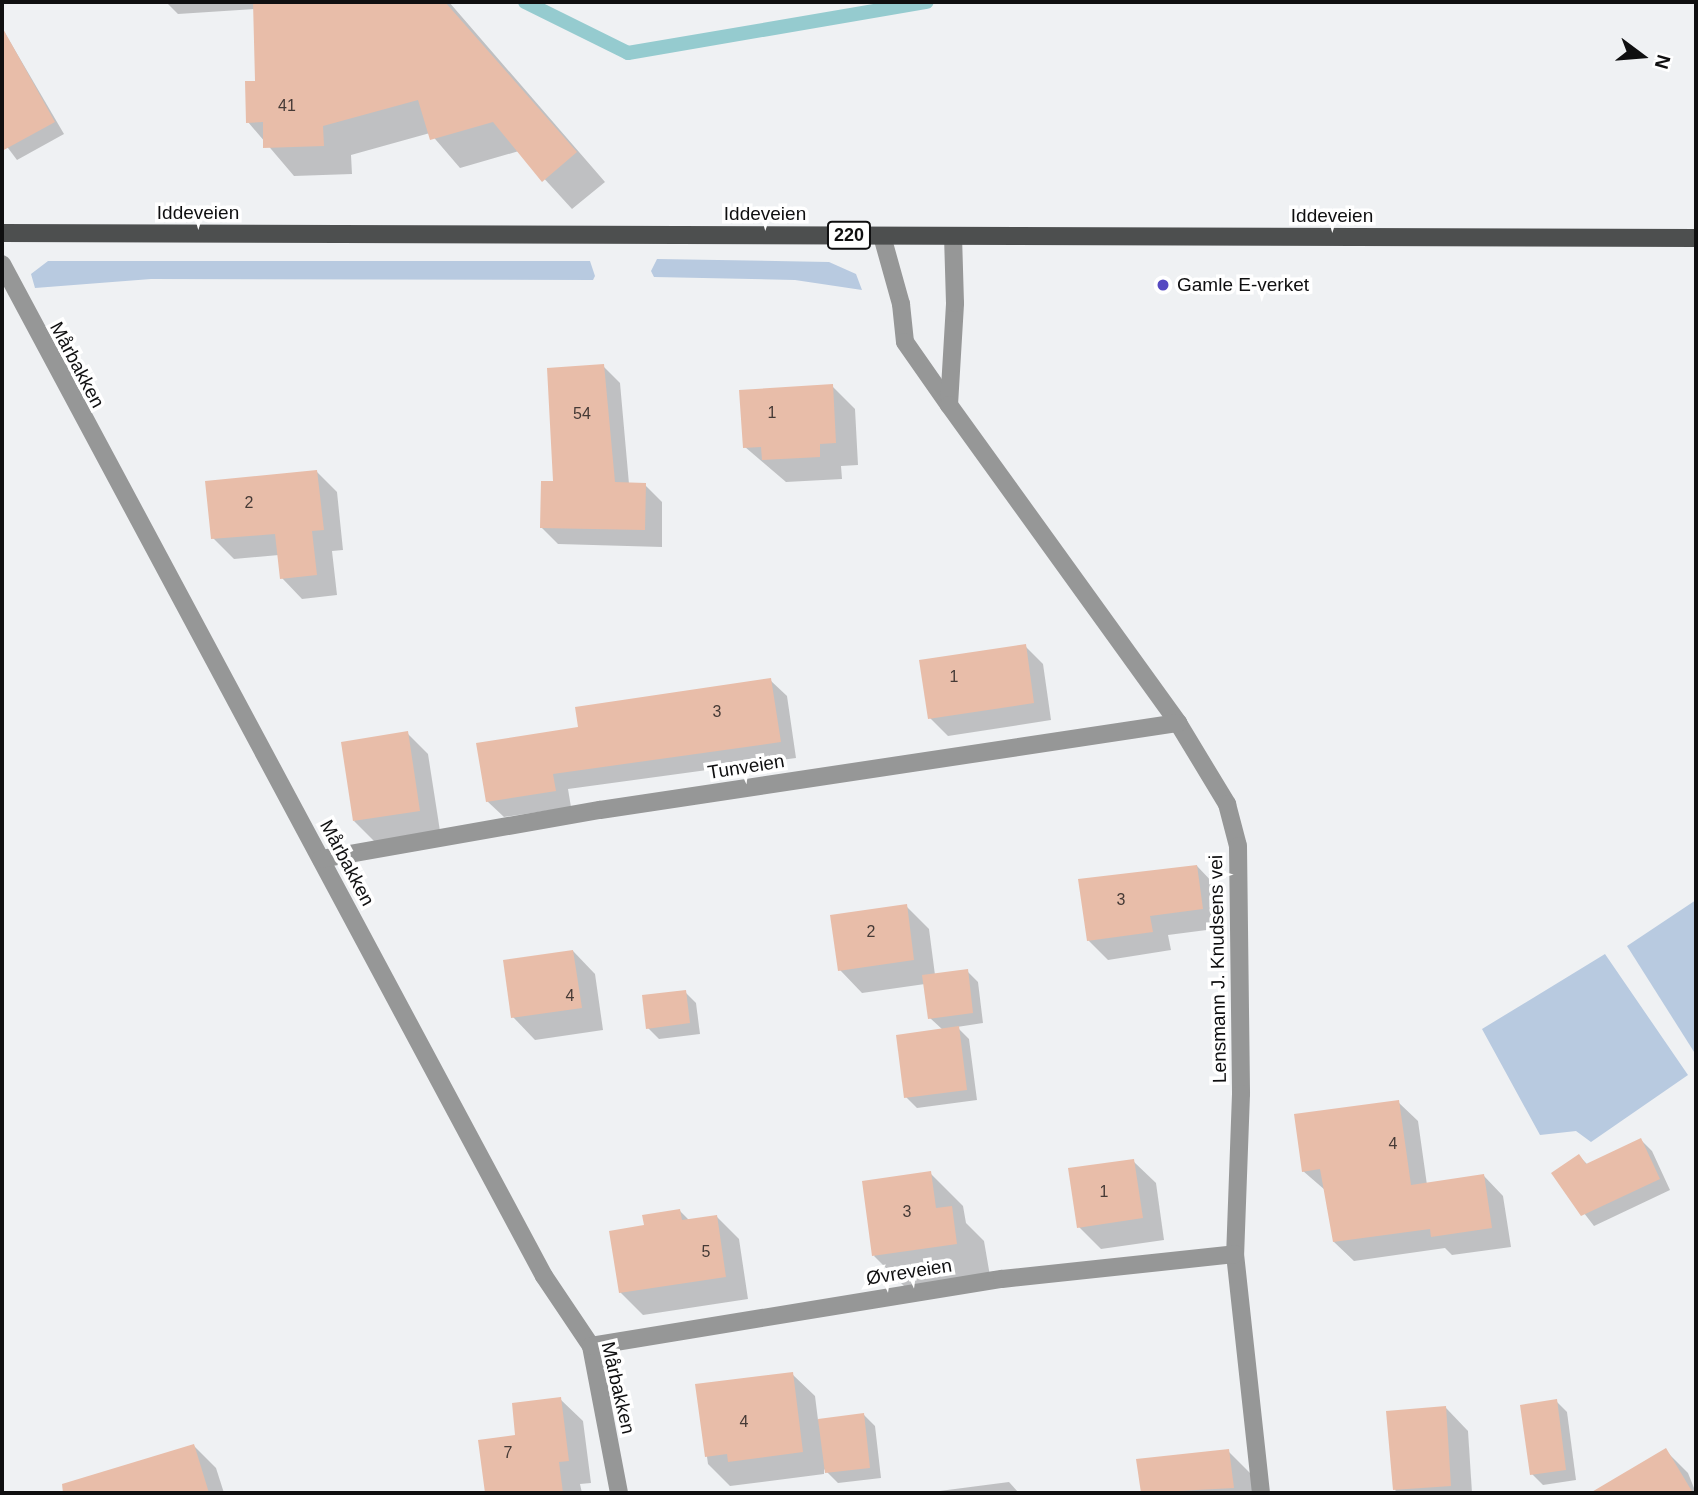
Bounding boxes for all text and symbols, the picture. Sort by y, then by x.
north arrow [1607,21,1677,91]
text: N [1651,52,1675,71]
house number: 41 [278,96,296,116]
street label: Iddeveien [157,202,239,224]
street label: Iddeveien [724,203,806,225]
street label: Iddeveien [1291,205,1373,227]
road number: 220 [826,220,872,249]
place label: Gamle E-verket [1177,274,1309,296]
marker: Gamle E-verket [1155,277,1171,293]
street label: Mårbakken [45,318,109,412]
house number: 1 [768,403,776,423]
house number: 54 [573,404,591,424]
house number: 2 [245,493,253,513]
house number: 1 [950,667,958,687]
house number: 3 [713,702,721,722]
street label: Tunveien [706,750,786,784]
street label: Mårbakken [315,816,379,910]
street label: Lensmann J. Knudsens vei [1205,855,1231,1083]
house number: 3 [1117,890,1125,910]
house number: 2 [867,922,875,942]
house number: 4 [566,986,574,1006]
house number: 4 [1389,1134,1397,1154]
house number: 1 [1100,1182,1108,1202]
house number: 3 [903,1202,911,1222]
house number: 5 [702,1242,710,1262]
street label: Øvreveien [864,1254,954,1290]
street label: Mårbakken [596,1340,640,1436]
house number: 4 [740,1412,748,1432]
house number: 7 [504,1443,512,1463]

